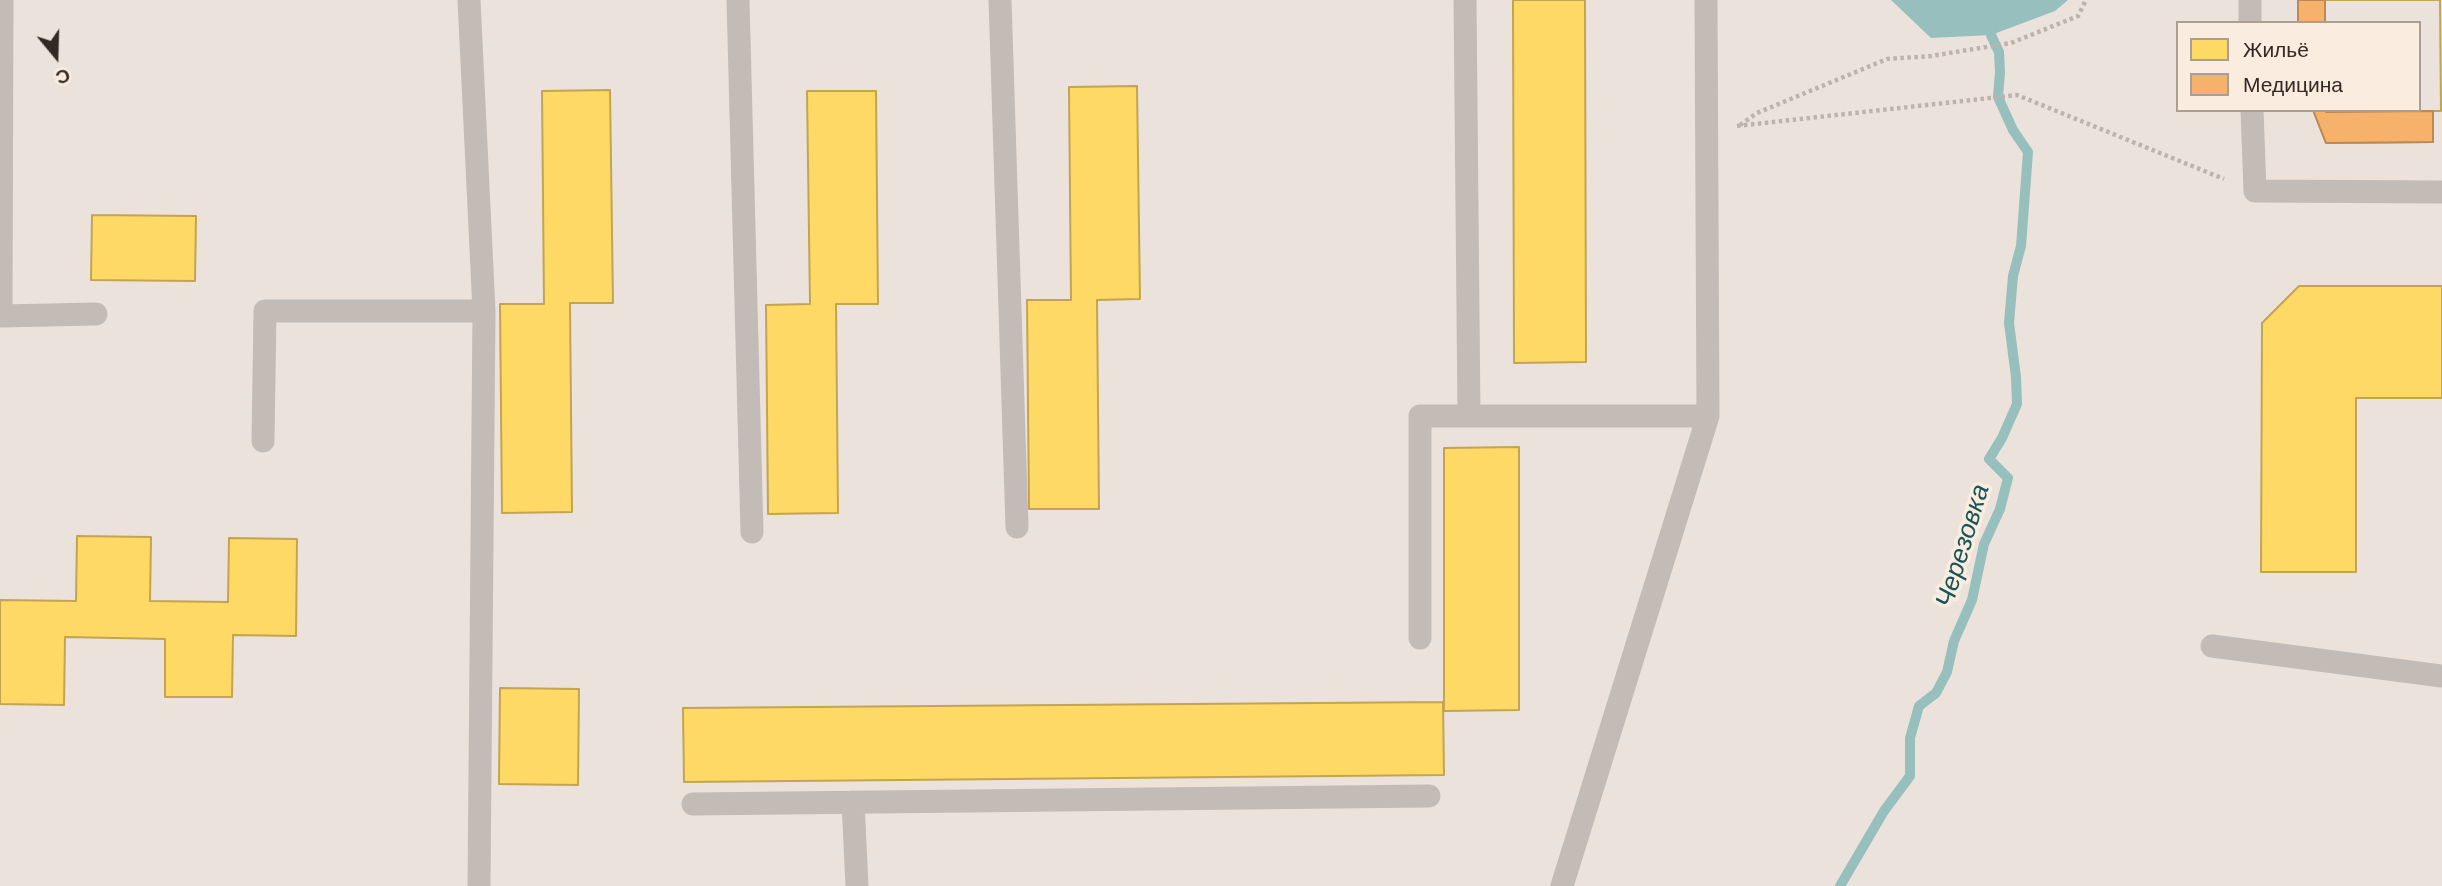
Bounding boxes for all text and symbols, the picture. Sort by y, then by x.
north arrow [21,21,91,91]
legend [2176,21,2421,112]
text: Жильё [2243,37,2309,62]
text: С [53,63,73,89]
text: Медицина [2243,72,2343,97]
water label: Черезовка [1929,481,1997,611]

